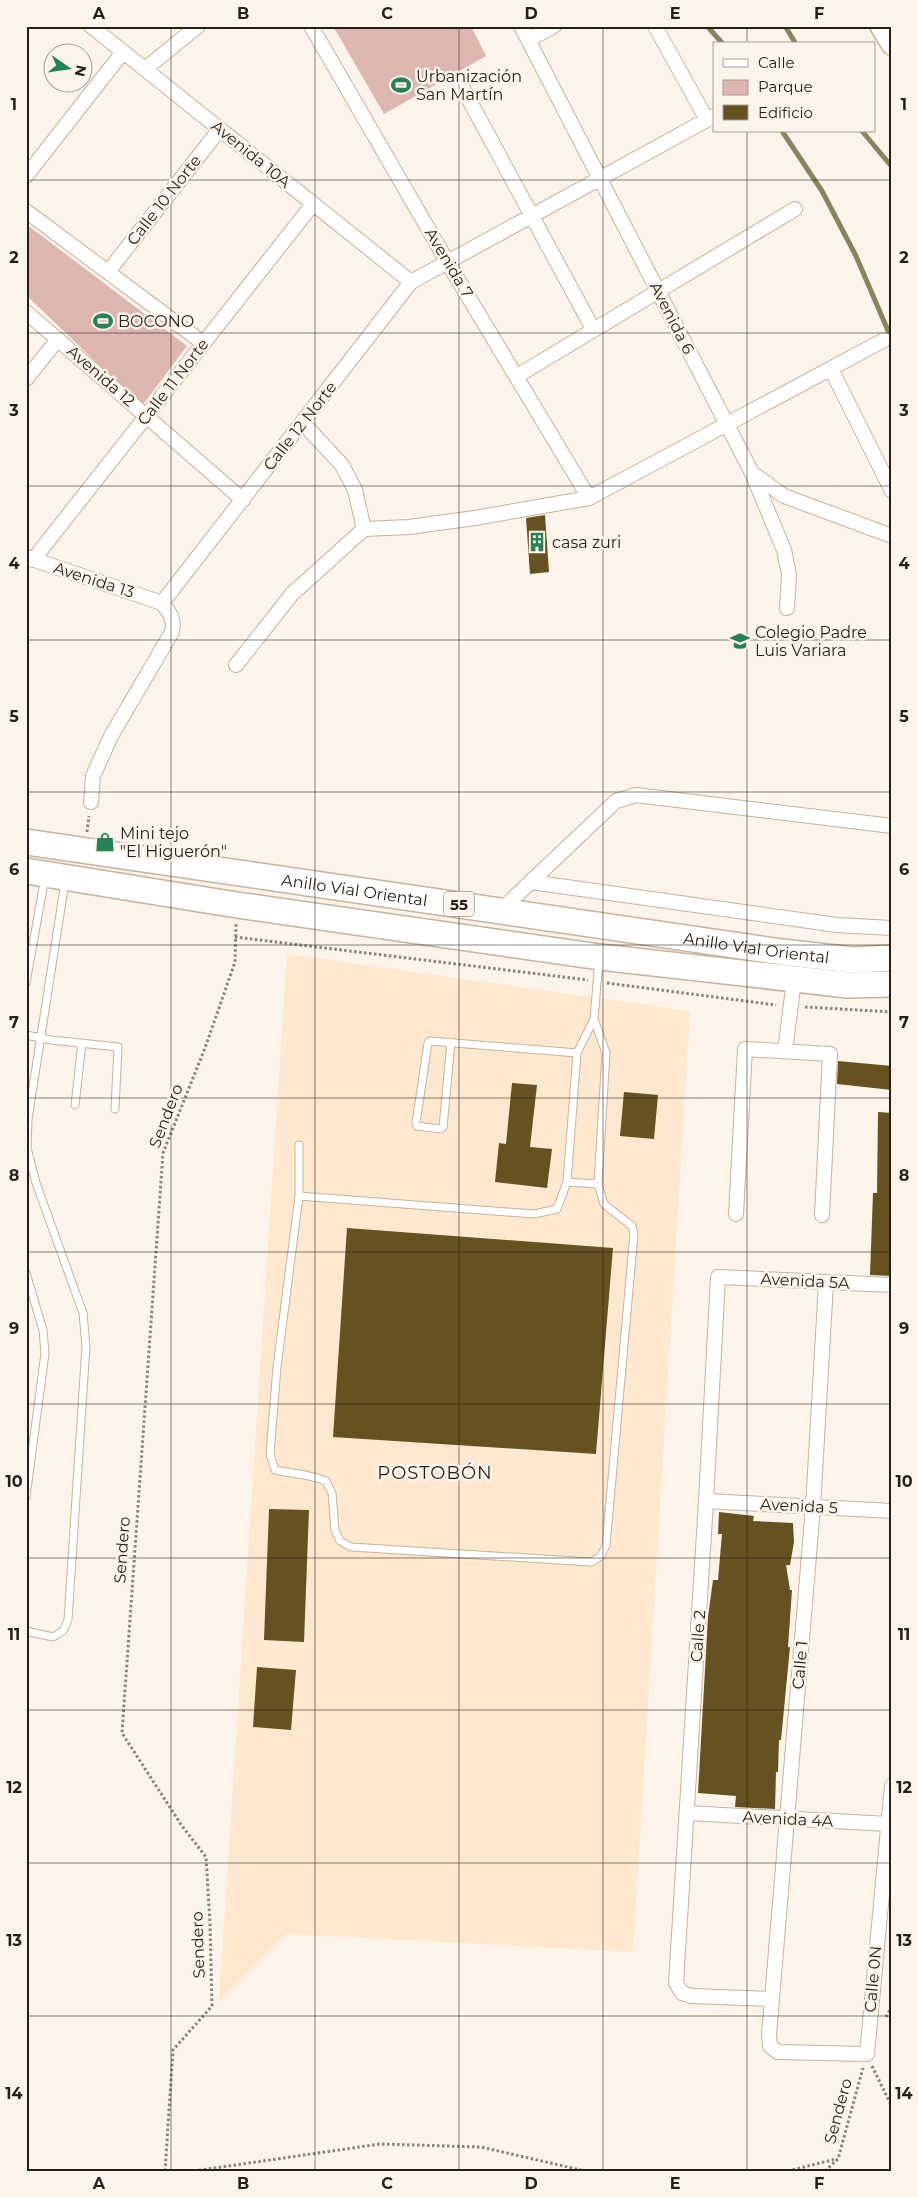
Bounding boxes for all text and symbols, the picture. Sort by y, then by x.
text: A [92,4,106,23]
text: B [237,4,249,23]
text: C [381,4,393,23]
text: D [524,4,538,23]
text: E [670,4,680,23]
text: F [814,4,824,23]
north arrow [42,42,92,92]
legend [713,42,876,132]
text: Calle [758,53,795,72]
text: N [71,63,91,78]
place label: Urbanización San Martín [416,67,522,104]
sports icon: Urbanización San Martín [390,74,412,96]
text: Parque [758,77,813,96]
text: 1 [11,95,17,114]
text: 1 [901,95,907,114]
text: Edificio [758,103,813,122]
street label: Avenida 10A [208,116,295,192]
street label: Calle 10 Norte [123,151,205,249]
street label: Avenida 7 [421,225,477,301]
text: 2 [9,248,19,267]
text: 2 [899,248,909,267]
street label: Avenida 6 [646,279,698,358]
sports icon: BOCONO [92,310,114,332]
place label: BOCONO [118,312,194,331]
street label: Calle 11 Norte [133,335,213,429]
street label: Avenida 12 [63,341,139,411]
street label: Calle 12 Norte [259,378,341,474]
text: 3 [8,401,19,420]
text: 3 [898,401,909,420]
building icon: casa zuri [526,531,548,553]
place label: casa zuri [552,533,621,552]
text: 4 [8,554,20,573]
text: 4 [898,554,910,573]
street label: Avenida 13 [51,558,137,602]
place label: Colegio Padre Luis Variara [755,623,867,660]
school or university icon: Colegio Padre Luis Variara [729,630,751,652]
text: 5 [9,707,19,726]
text: 5 [899,707,909,726]
place label: Mini tejo "El Higuerón" [120,824,227,861]
shop icon: Mini tejo "El Higuerón" [94,831,116,853]
text: 6 [9,860,19,879]
text: 6 [899,860,909,879]
street label: Anillo Vial Oriental [280,870,429,910]
road number: 55 [444,892,474,916]
street label: Anillo Vial Oriental [682,928,830,967]
text: 7 [9,1013,19,1032]
text: 7 [899,1013,909,1032]
street label: Sendero [145,1081,187,1151]
text: 8 [9,1166,19,1185]
text: 8 [899,1166,909,1185]
street label: Avenida 5A [760,1269,851,1293]
text: 9 [9,1319,19,1338]
text: 9 [899,1319,909,1338]
district label: POSTOBÓN [377,1462,493,1484]
text: 10 [5,1472,23,1491]
text: 10 [895,1472,913,1491]
street label: Avenida 5 [760,1494,838,1518]
street label: Sendero [110,1516,134,1584]
street label: Calle 2 [687,1609,709,1663]
text: 11 [8,1625,20,1644]
text: 11 [898,1625,910,1644]
street label: Calle 1 [788,1640,812,1690]
text: 12 [6,1778,22,1797]
text: 12 [896,1778,912,1797]
street label: Avenida 4A [742,1807,834,1831]
street label: Sendero [187,1911,209,1979]
text: 13 [6,1931,22,1950]
text: 13 [896,1931,912,1950]
street label: Calle 0N [861,1945,885,2013]
street label: Sendero [820,2076,856,2146]
text: 14 [5,2084,23,2103]
text: 14 [895,2084,913,2103]
text: A [92,2174,106,2193]
text: B [237,2174,249,2193]
text: C [381,2174,393,2193]
text: D [524,2174,538,2193]
text: E [670,2174,680,2193]
text: F [814,2174,824,2193]

